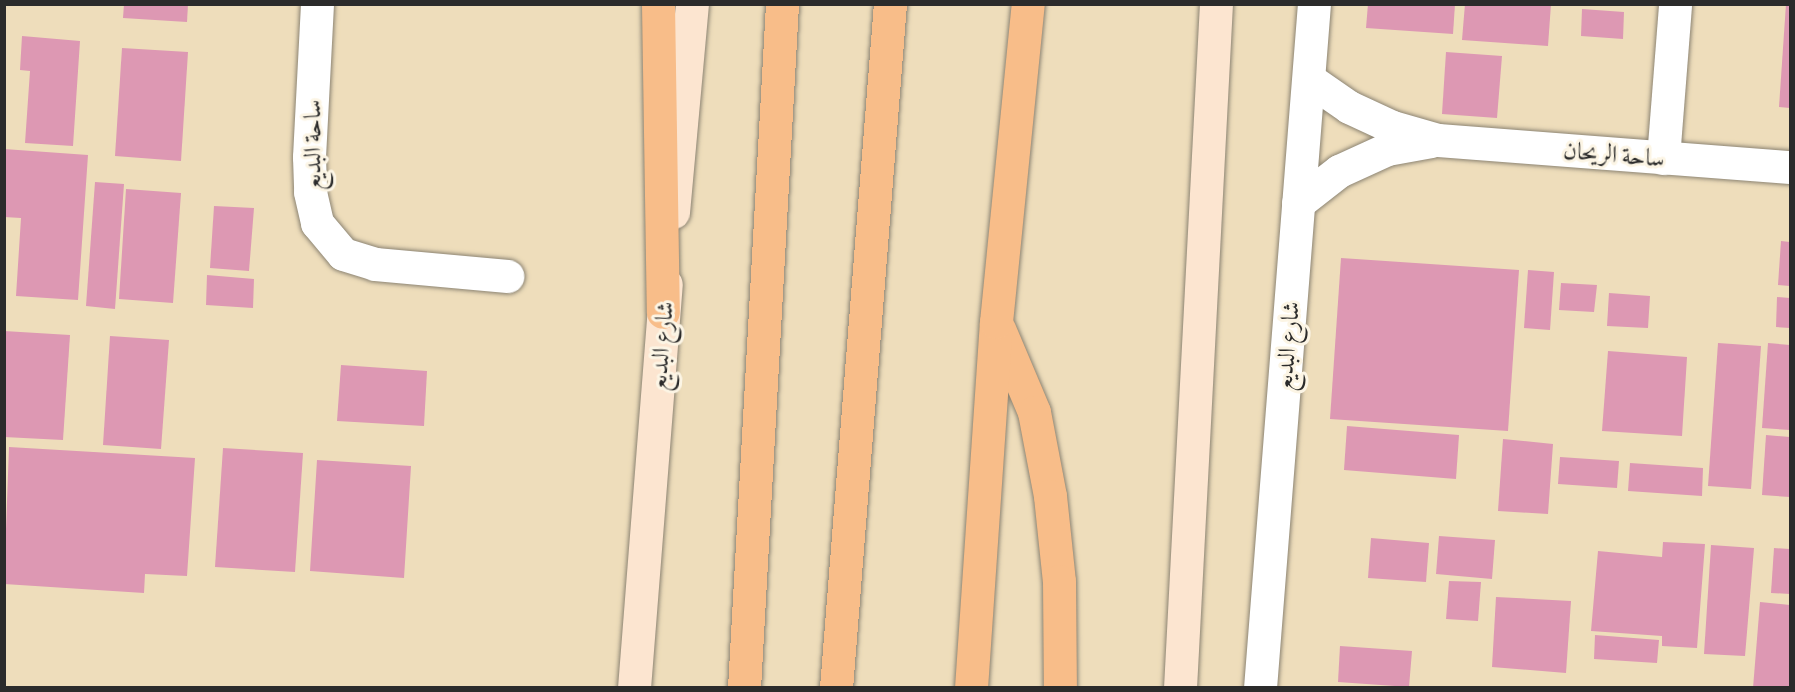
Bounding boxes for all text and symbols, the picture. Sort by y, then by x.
street label: ساحة البديع [298,100,326,190]
street label: ساحة الريحان [1562,135,1666,173]
street label: شارع البديع [643,300,679,392]
street label: شارع البديع [1269,300,1305,392]

